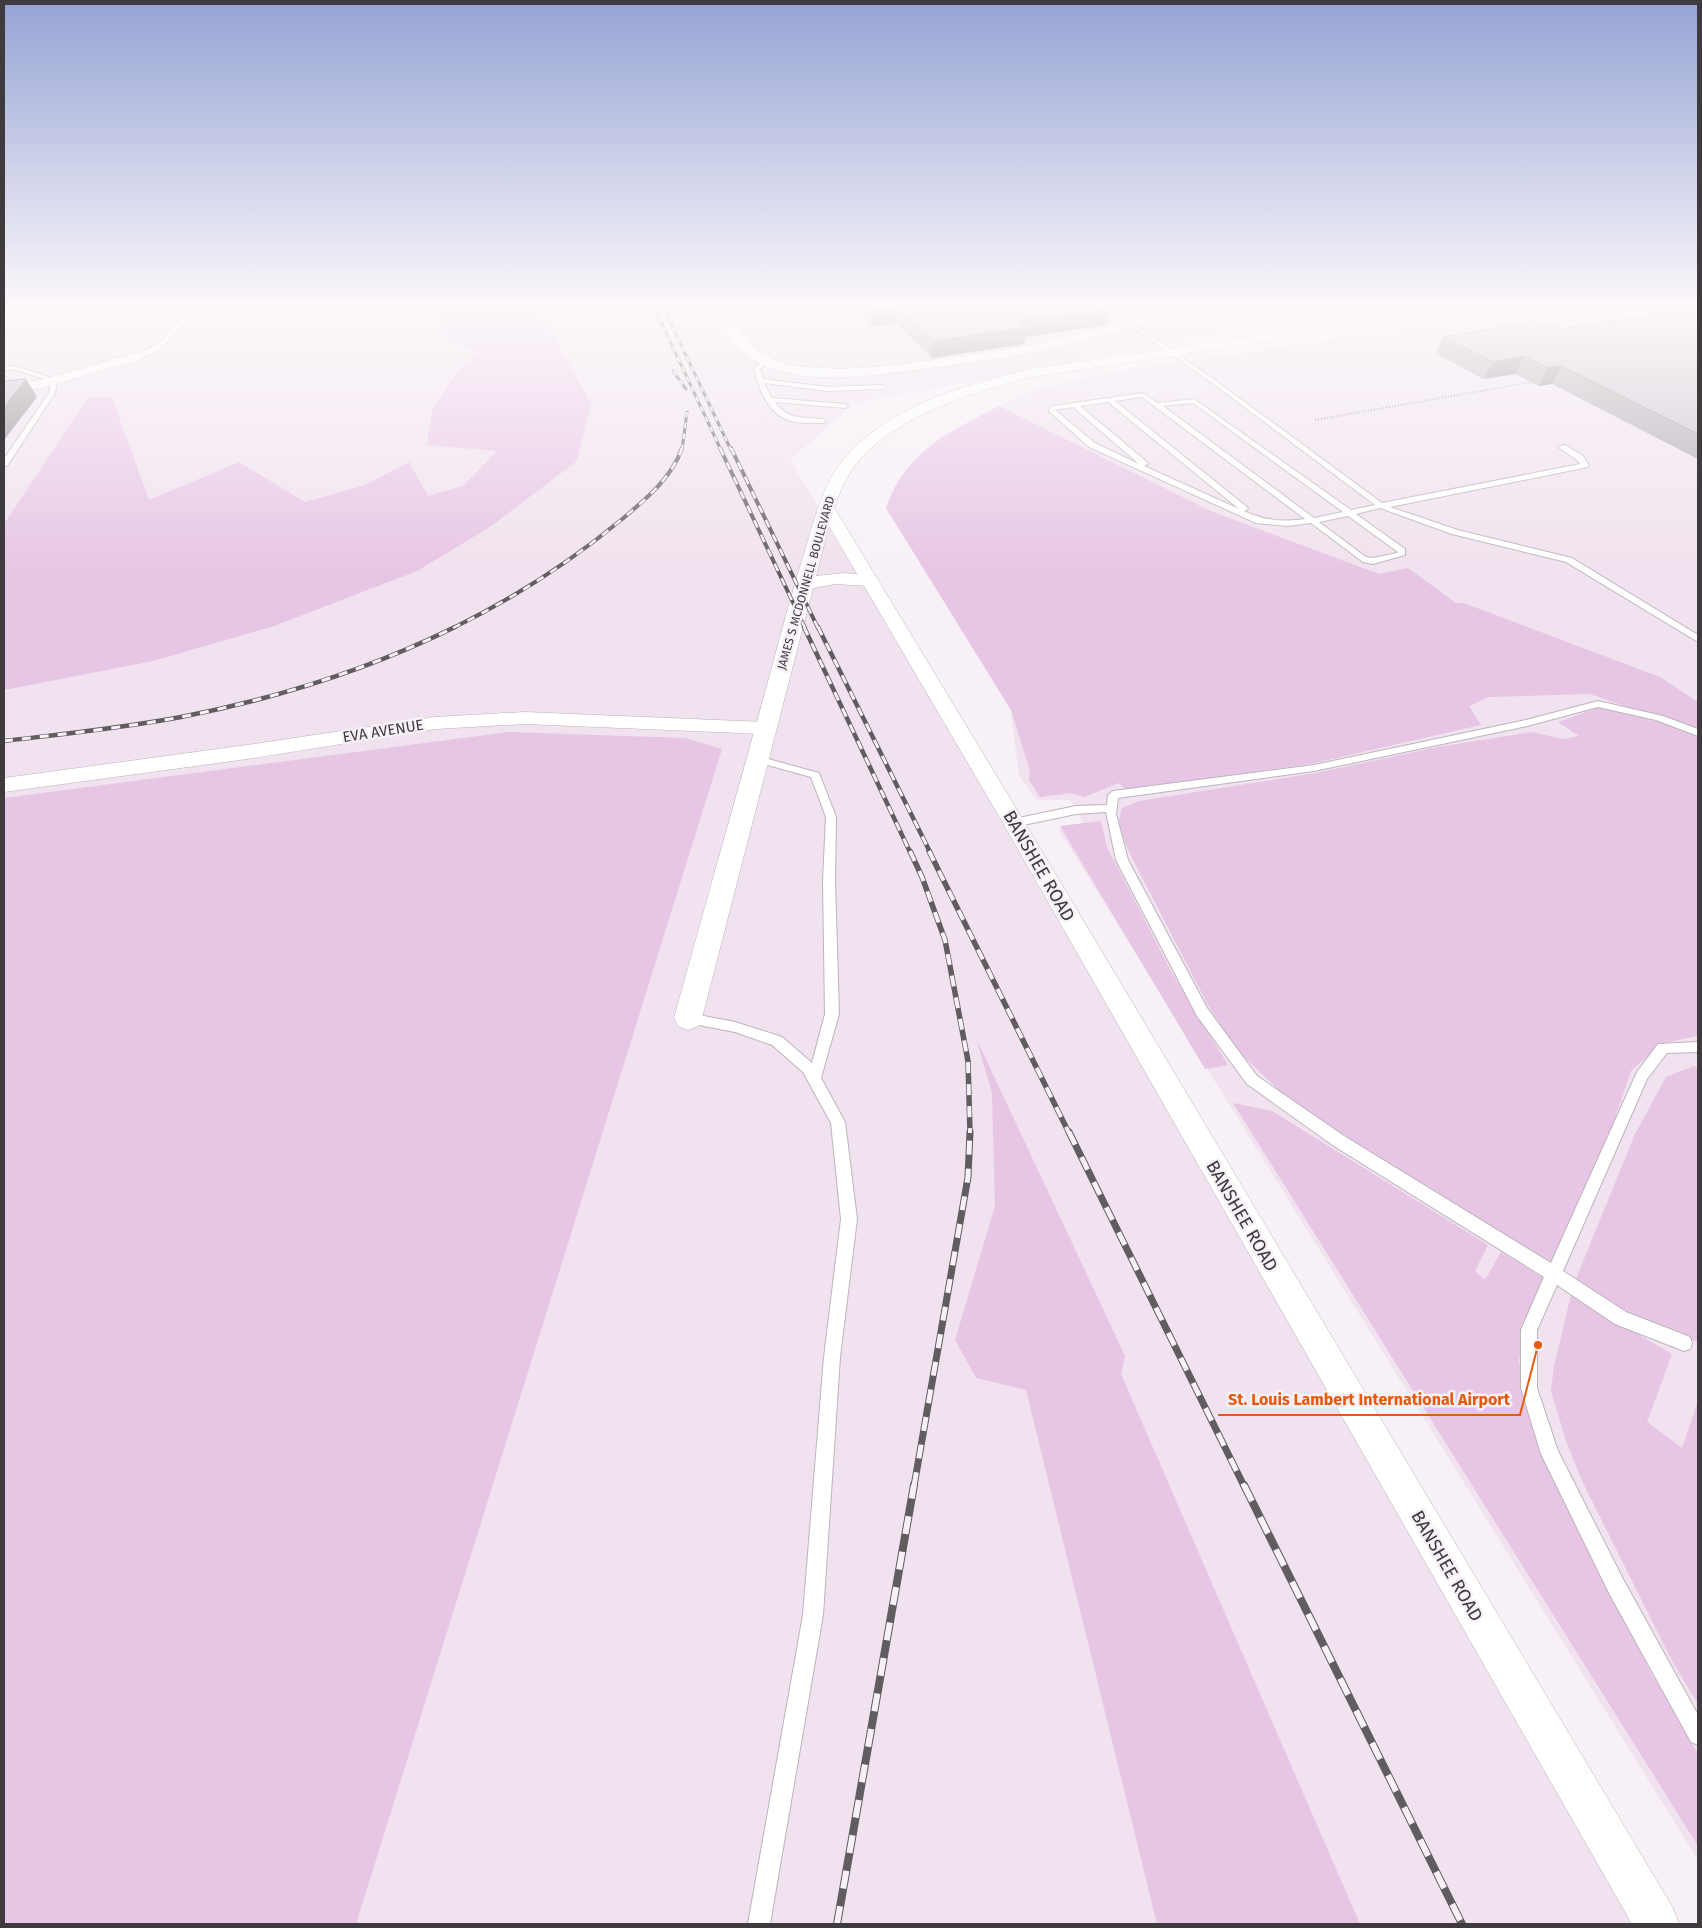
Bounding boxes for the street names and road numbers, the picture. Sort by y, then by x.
street label: JAMES S MCDONNELL BOULEVARD [774,494,838,671]
street label: EVA AVENUE [341,716,425,746]
street label: BANSHEE ROAD [998,807,1080,925]
street label: BANSHEE ROAD [1201,1157,1283,1275]
street label: BANSHEE ROAD [1406,1507,1488,1625]

